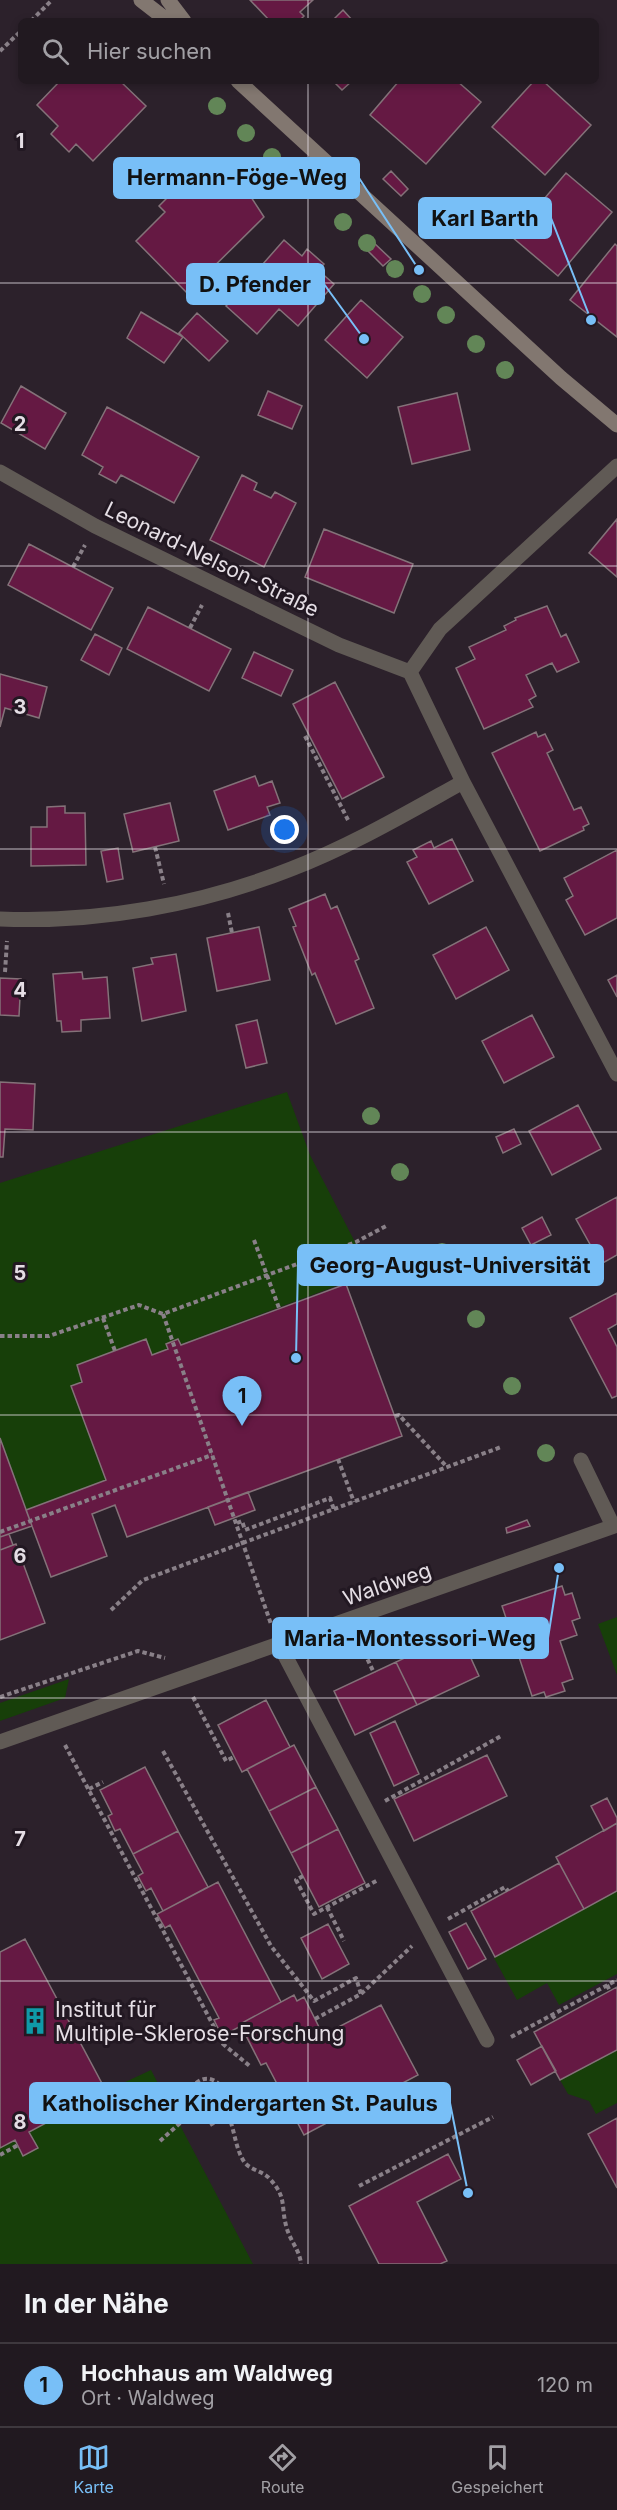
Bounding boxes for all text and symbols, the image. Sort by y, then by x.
search box [18,18,599,84]
icon: search [39,35,72,68]
text: Hier suchen [87,38,212,64]
text: 1 [16,129,24,153]
callout: Hermann-Föge-Weg [114,158,359,198]
text: Hermann-Föge-Weg [127,164,347,190]
callout: Karl Barth [419,198,551,238]
text: Karl Barth [431,205,539,231]
callout: D. Pfender [187,264,324,304]
text: D. Pfender [199,271,311,297]
text: 2 [14,412,26,436]
street label: Leonard-Nelson-Straße [101,496,323,622]
text: 3 [14,695,26,719]
your location [270,815,299,844]
text: 4 [13,978,27,1002]
callout: Georg-August-Universität [298,1245,603,1285]
text: Georg-August-Universität [310,1252,590,1278]
text: 5 [14,1261,26,1285]
pin: 1 [222,1376,262,1426]
text: 6 [14,1544,27,1568]
street label: Waldweg [340,1557,434,1611]
callout: Maria-Montessori-Weg [273,1618,548,1658]
text: Maria-Montessori-Weg [284,1625,536,1651]
text: 7 [14,1827,26,1851]
place label: Institut für Multiple-Sklerose-Forschung [55,1997,344,2046]
building icon: Institut für Multiple-Sklerose-Forschung [20,2006,50,2036]
callout: Katholischer Kindergarten St. Paulus [30,2083,450,2123]
text: Katholischer Kindergarten St. Paulus [42,2090,438,2116]
text: 8 [13,2110,27,2134]
text: In der Nähe [24,2288,169,2319]
text: Hochhaus am Waldweg [81,2360,333,2386]
text: 1 [39,2373,48,2397]
text: 120 m [537,2373,593,2397]
text: Ort · Waldweg [81,2386,215,2410]
tab: Karte [73,2441,114,2497]
tab: Route [261,2441,304,2497]
tab: Gespeichert [451,2441,543,2497]

